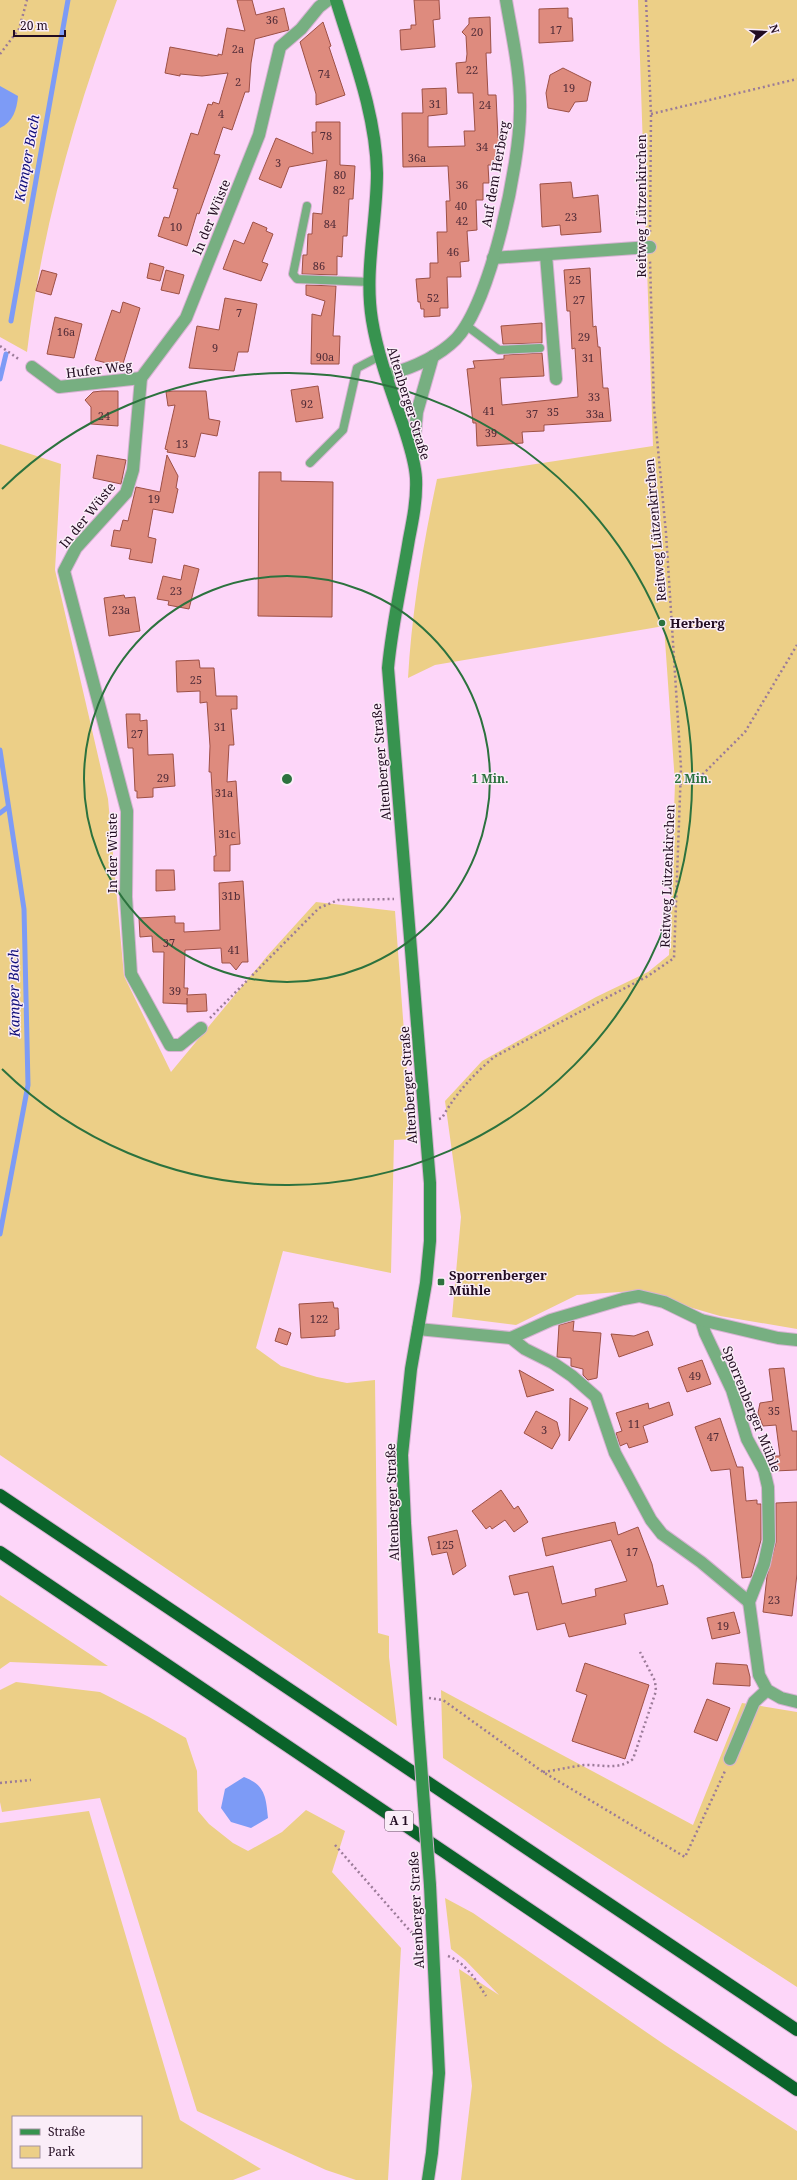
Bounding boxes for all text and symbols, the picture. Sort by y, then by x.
scale bar [14,12,65,38]
house number: 36 [266,12,278,27]
north arrow [745,12,785,52]
text: 20 m [20,17,48,34]
house number: 17 [550,22,562,37]
text: N [767,22,784,36]
house number: 20 [471,24,483,39]
house number: 2a [232,41,244,56]
house number: 22 [466,62,478,77]
house number: 74 [318,66,330,81]
house number: 2 [235,74,241,89]
house number: 19 [563,80,575,95]
house number: 31 [429,96,441,111]
house number: 24 [479,97,491,112]
house number: 4 [218,106,224,121]
water label: Kamper Bach [9,112,44,204]
street label: Auf dem Herberg [477,120,513,228]
house number: 78 [320,128,332,143]
street label: Reitweg Lützenkirchen [632,134,650,278]
house number: 34 [476,139,488,154]
house number: 36a [408,150,426,165]
house number: 3 [275,155,281,170]
house number: 80 [334,167,346,182]
street label: In der Wüste [188,176,234,258]
house number: 36 [456,177,468,192]
house number: 82 [333,182,345,197]
house number: 40 [455,198,467,213]
house number: 23 [565,209,577,224]
house number: 42 [456,213,468,228]
house number: 84 [324,216,336,231]
house number: 10 [170,219,182,234]
house number: 46 [447,244,459,259]
house number: 86 [313,258,325,273]
house number: 25 [569,272,581,287]
house number: 52 [427,290,439,305]
house number: 27 [573,292,585,307]
house number: 7 [236,305,242,320]
house number: 16a [57,324,75,339]
house number: 29 [578,329,590,344]
house number: 9 [212,340,218,355]
street label: Altenberger Straße [383,344,435,462]
house number: 90a [316,349,334,364]
house number: 31 [582,350,594,365]
street label: Hufer Weg [65,356,133,382]
house number: 33 [588,389,600,404]
house number: 92 [301,396,313,411]
house number: 41 [483,403,495,418]
house number: 35 [547,404,559,419]
house number: 37 [526,406,538,421]
house number: 33a [586,406,604,421]
house number: 24 [98,408,110,423]
house number: 39 [485,425,497,440]
house number: 13 [176,436,188,451]
street label: Reitweg Lützenkirchen [640,457,670,602]
street label: In der Wüste [55,478,119,552]
house number: 19 [148,491,160,506]
house number: 23 [170,583,182,598]
house number: 23a [112,602,130,617]
place label: Herberg [670,614,726,632]
marker: Herberg [657,618,667,628]
house number: 25 [190,672,202,687]
street label: Altenberger Straße [367,702,395,821]
house number: 31 [214,719,226,734]
house number: 27 [131,726,143,741]
house number: 29 [157,770,169,785]
text: 1 Min. [471,770,509,787]
text: 2 Min. [674,770,712,787]
centre of rings [280,772,294,786]
house number: 31a [215,785,233,800]
street label: Reitweg Lützenkirchen [656,803,679,948]
street label: In der Wüste [103,813,121,893]
house number: 31c [218,826,236,841]
house number: 31b [221,888,241,903]
house number: 37 [163,935,175,950]
house number: 41 [228,942,240,957]
water label: Kamper Bach [3,948,24,1038]
house number: 39 [169,983,181,998]
street label: Altenberger Straße [395,1026,421,1144]
place label: Sporrenberger Mühle [449,1266,547,1299]
marker: Sporrenberger Mühle [436,1277,446,1287]
house number: 122 [310,1311,328,1326]
street label: Sporrenberger Mühle [718,1343,786,1475]
house number: 49 [689,1368,701,1383]
house number: 35 [768,1403,780,1418]
house number: 11 [628,1416,640,1431]
house number: 3 [541,1422,547,1437]
house number: 47 [707,1429,719,1444]
street label: Altenberger Straße [381,1443,403,1561]
house number: 125 [436,1537,454,1552]
house number: 17 [626,1544,638,1559]
house number: 23 [768,1592,780,1607]
house number: 19 [717,1618,729,1633]
road number: A 1 [385,1811,413,1831]
street label: Altenberger Straße [404,1851,428,1969]
legend [12,2116,142,2168]
text: Straße [48,2123,85,2140]
text: Park [48,2143,76,2160]

